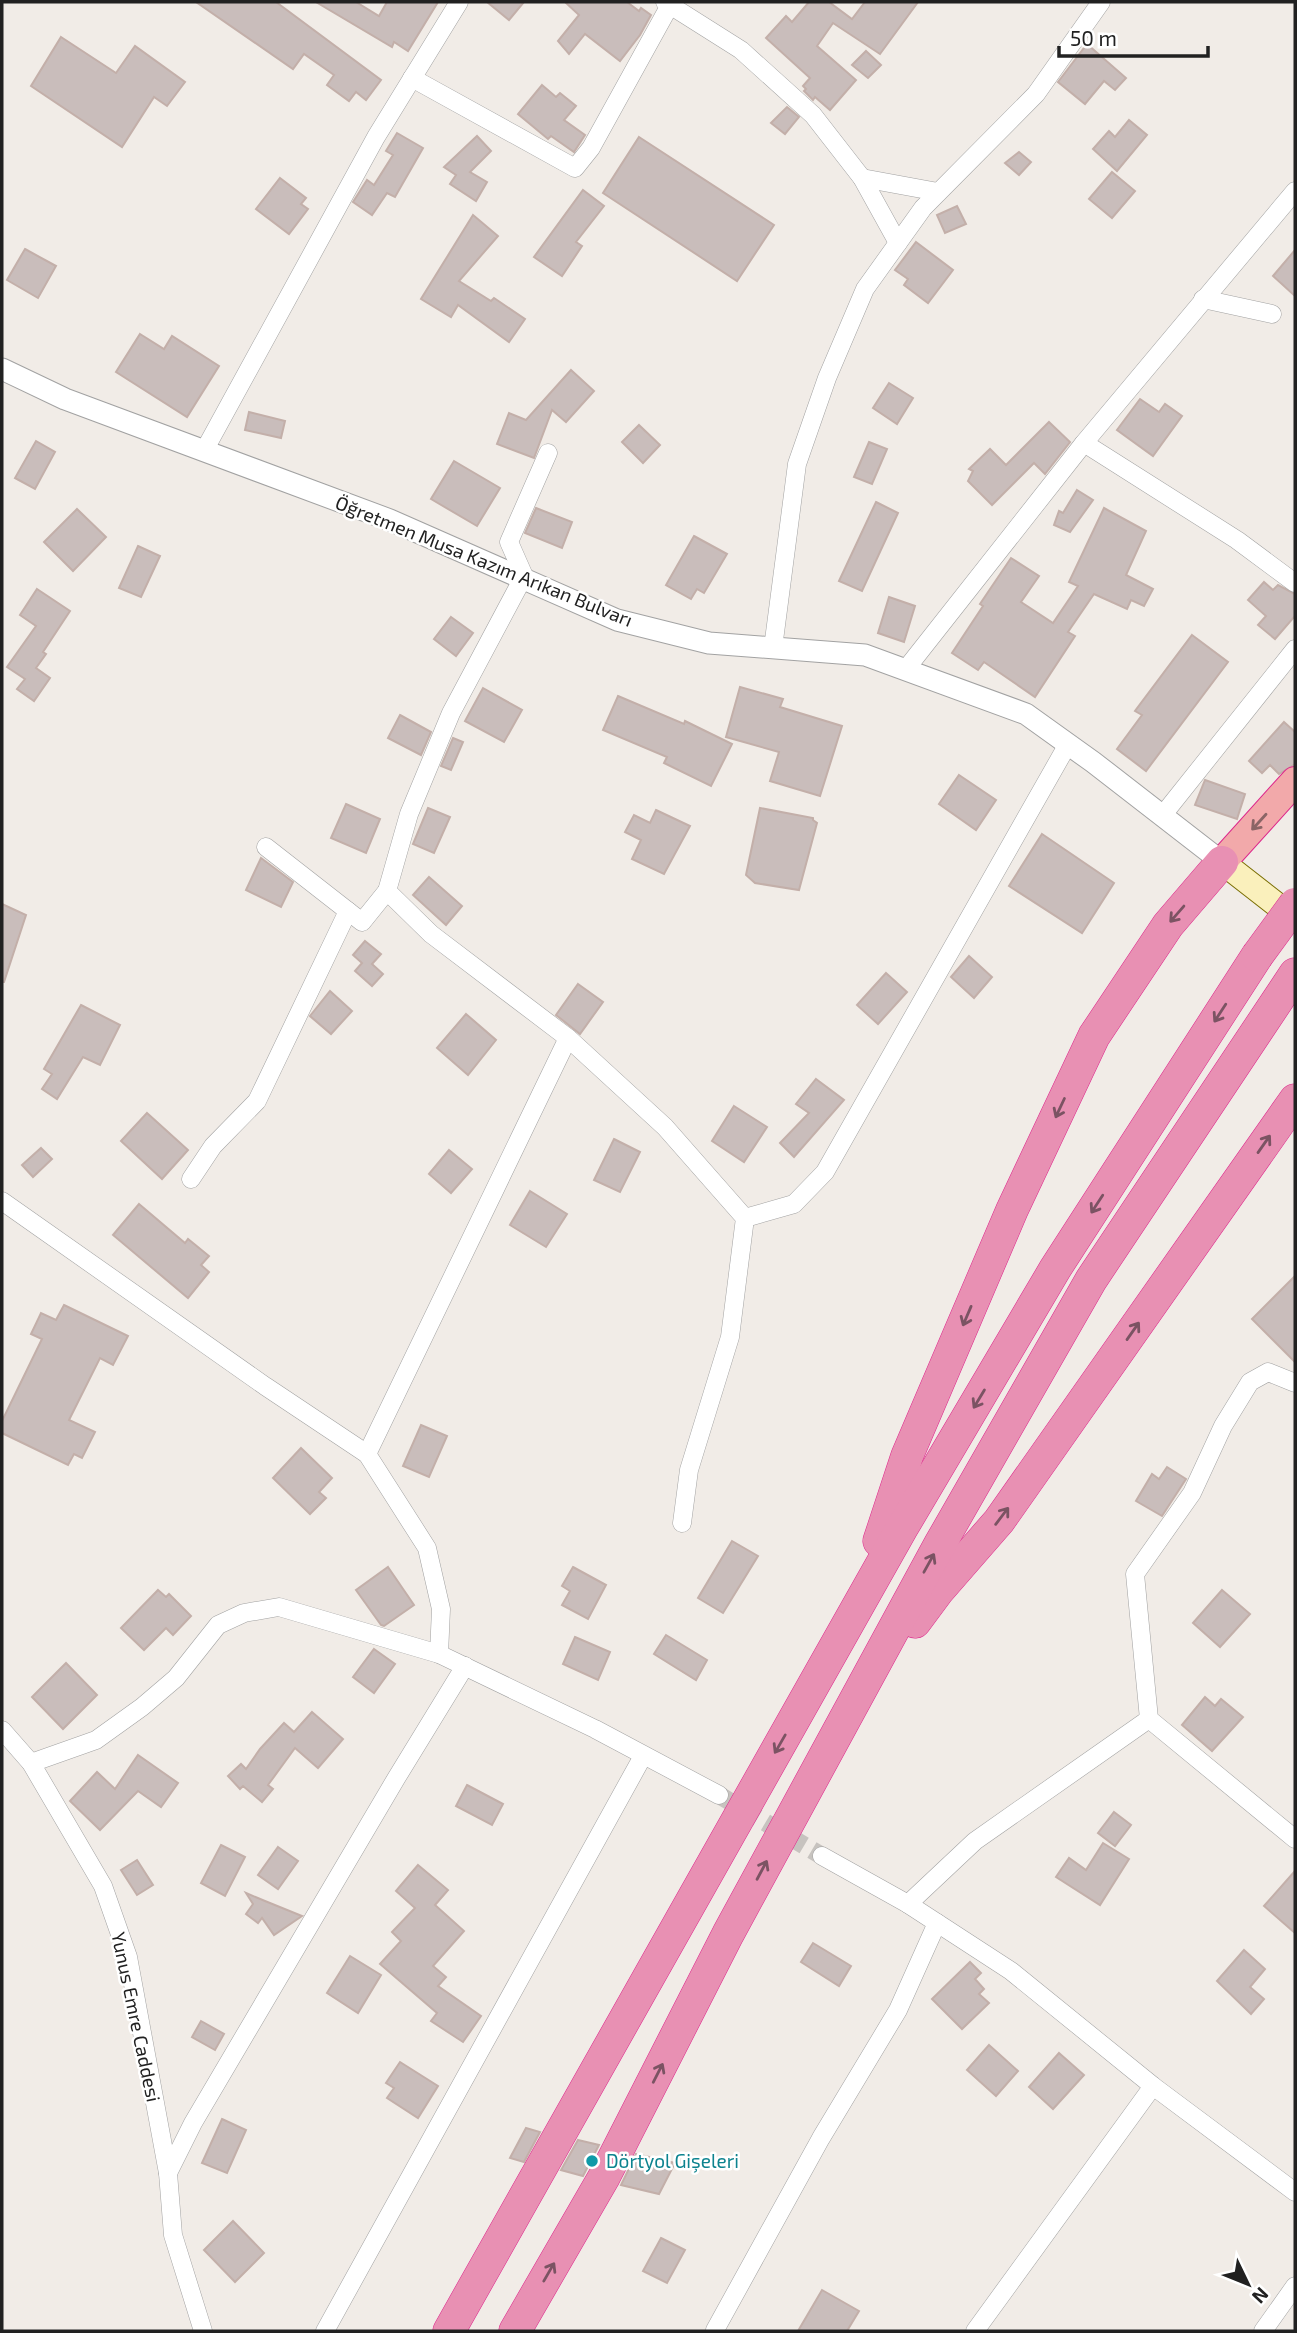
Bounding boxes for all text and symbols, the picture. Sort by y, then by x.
scale bar [1059,14,1208,58]
text: 50 m [1070,25,1117,50]
street label: Öğretmen Musa Kazım Arıkan Bulvarı [332,490,636,631]
one-way arrow [1251,812,1267,830]
one-way arrow [1169,905,1185,923]
one-way arrow [1213,1003,1227,1022]
one-way arrow [1053,1097,1066,1118]
one-way arrow [1257,1135,1271,1154]
one-way arrow [1089,1194,1103,1214]
one-way arrow [960,1304,973,1326]
one-way arrow [1126,1322,1140,1341]
one-way arrow [971,1388,985,1408]
one-way arrow [995,1508,1010,1526]
one-way arrow [923,1553,936,1574]
one-way arrow [773,1734,787,1754]
one-way arrow [755,1860,769,1881]
street label: Yunus Emre Caddesi [107,1930,166,2104]
one-way arrow [651,2063,665,2084]
place label: Dörtyol Gişeleri [606,2149,739,2173]
marker: Dörtyol Gişeleri [584,2153,600,2169]
north arrow [1213,2249,1283,2319]
one-way arrow [542,2263,556,2283]
text: N [1248,2283,1274,2309]

